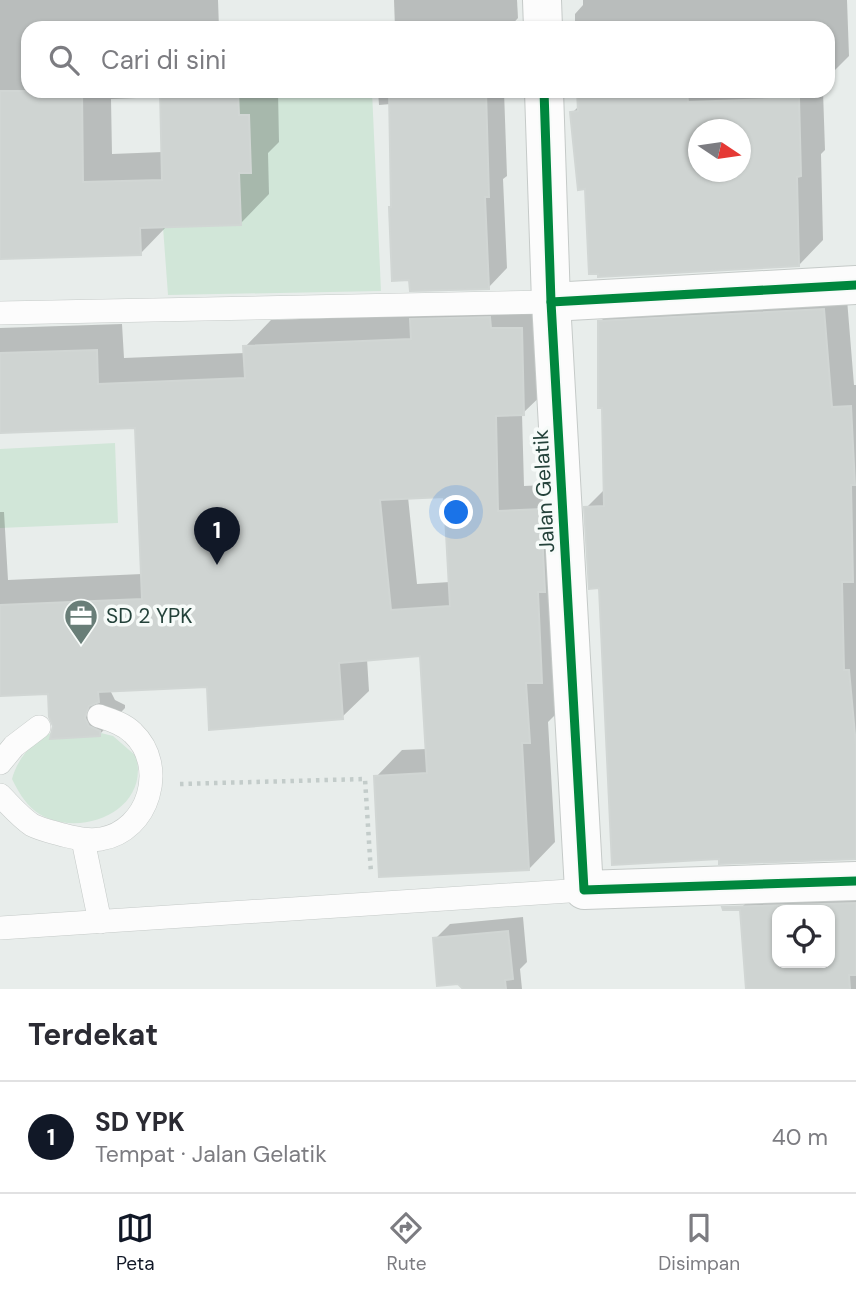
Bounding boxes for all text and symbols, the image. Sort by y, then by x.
search box [21,21,835,98]
icon: search [45,41,83,79]
text: Cari di sini [101,43,226,77]
north arrow [688,119,751,182]
street label: Jalan Gelatik [527,428,561,553]
your location [439,495,473,529]
pin: 1 [194,507,240,565]
office icon: SD 2 YPK [62,597,100,646]
place label: SD 2 YPK [106,602,193,630]
map controls [772,905,835,968]
button: locate [772,905,835,968]
text: Terdekat [28,1015,158,1054]
text: SD YPK [95,1105,185,1139]
text: 1 [47,1122,55,1152]
text: 40 m [772,1122,828,1152]
text: Tempat · Jalan Gelatik [95,1139,327,1169]
tab: Peta [116,1209,155,1276]
tab: Rute [386,1209,427,1276]
tab: Disimpan [658,1209,740,1276]

